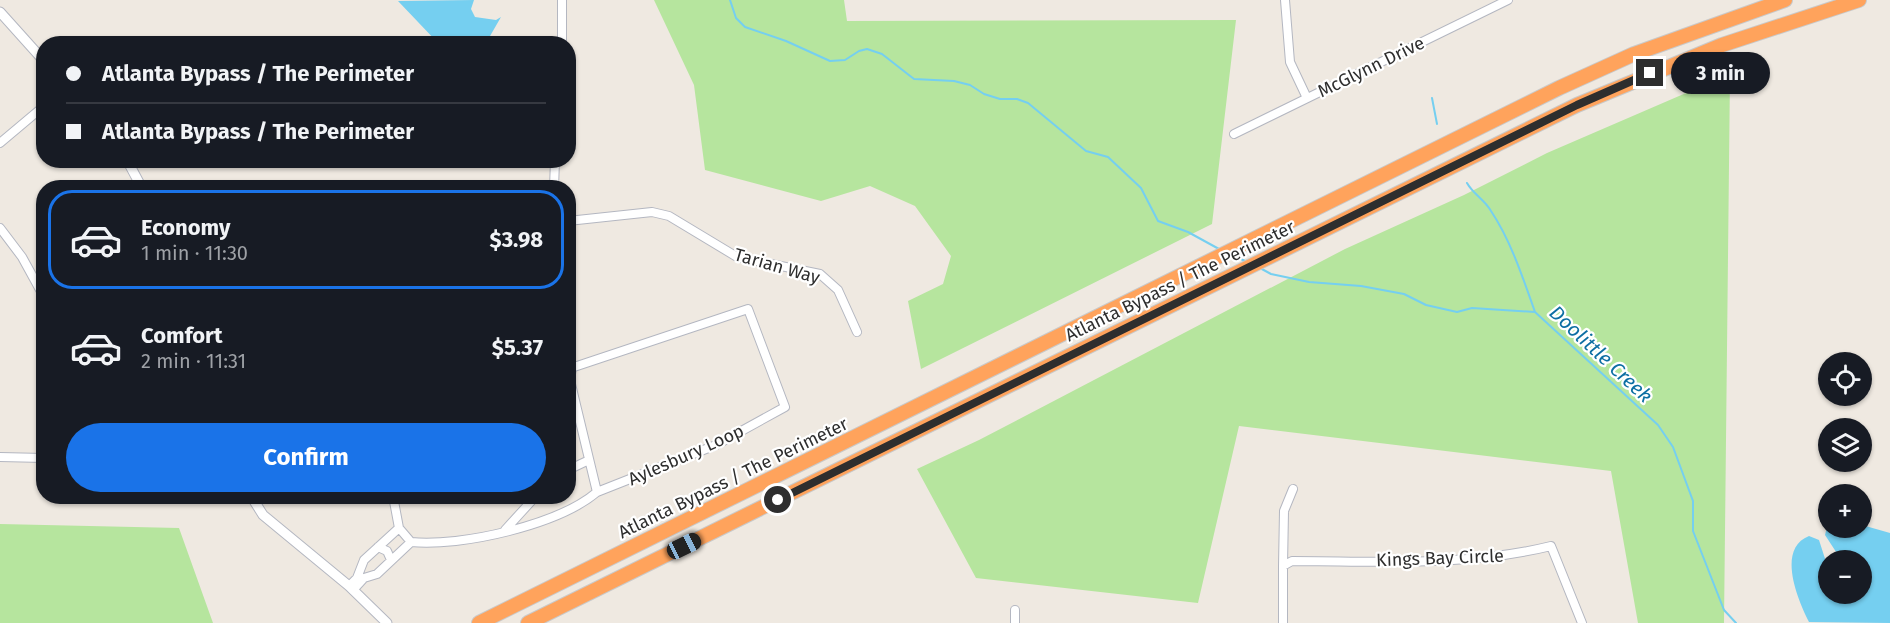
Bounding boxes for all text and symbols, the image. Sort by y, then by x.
street label: McGlynn Drive [1314,32,1428,102]
callout: 3 min [1671,52,1770,94]
route end [1636,59,1663,86]
text: Atlanta Bypass / The Perimeter [102,60,414,87]
text: 3 min [1696,61,1745,85]
text: Atlanta Bypass / The Perimeter [102,118,414,145]
icon: car [69,213,123,267]
text: Economy [141,214,230,241]
street label: Atlanta Bypass / The Perimeter [1062,216,1299,346]
text: $3.98 [490,226,543,253]
text: 1 min · 11:30 [141,241,248,265]
street label: Tarian Way [732,243,822,289]
water label: Doolittle Creek [1545,300,1657,408]
icon: car [69,321,123,375]
text: Comfort [141,322,222,349]
text: $5.37 [492,334,543,361]
text: 2 min · 11:31 [141,349,246,373]
map controls [1818,352,1872,604]
button: locate [1818,352,1872,406]
street label: Atlanta Bypass / The Perimeter [615,413,852,543]
button: layers [1818,418,1872,472]
street label: Aylesbury Loop [625,420,747,490]
button: Confirm [66,423,546,492]
button: + [1818,484,1872,538]
route start [764,486,791,513]
car [664,530,704,562]
street label: Kings Bay Circle [1376,545,1504,571]
button: − [1818,550,1872,604]

